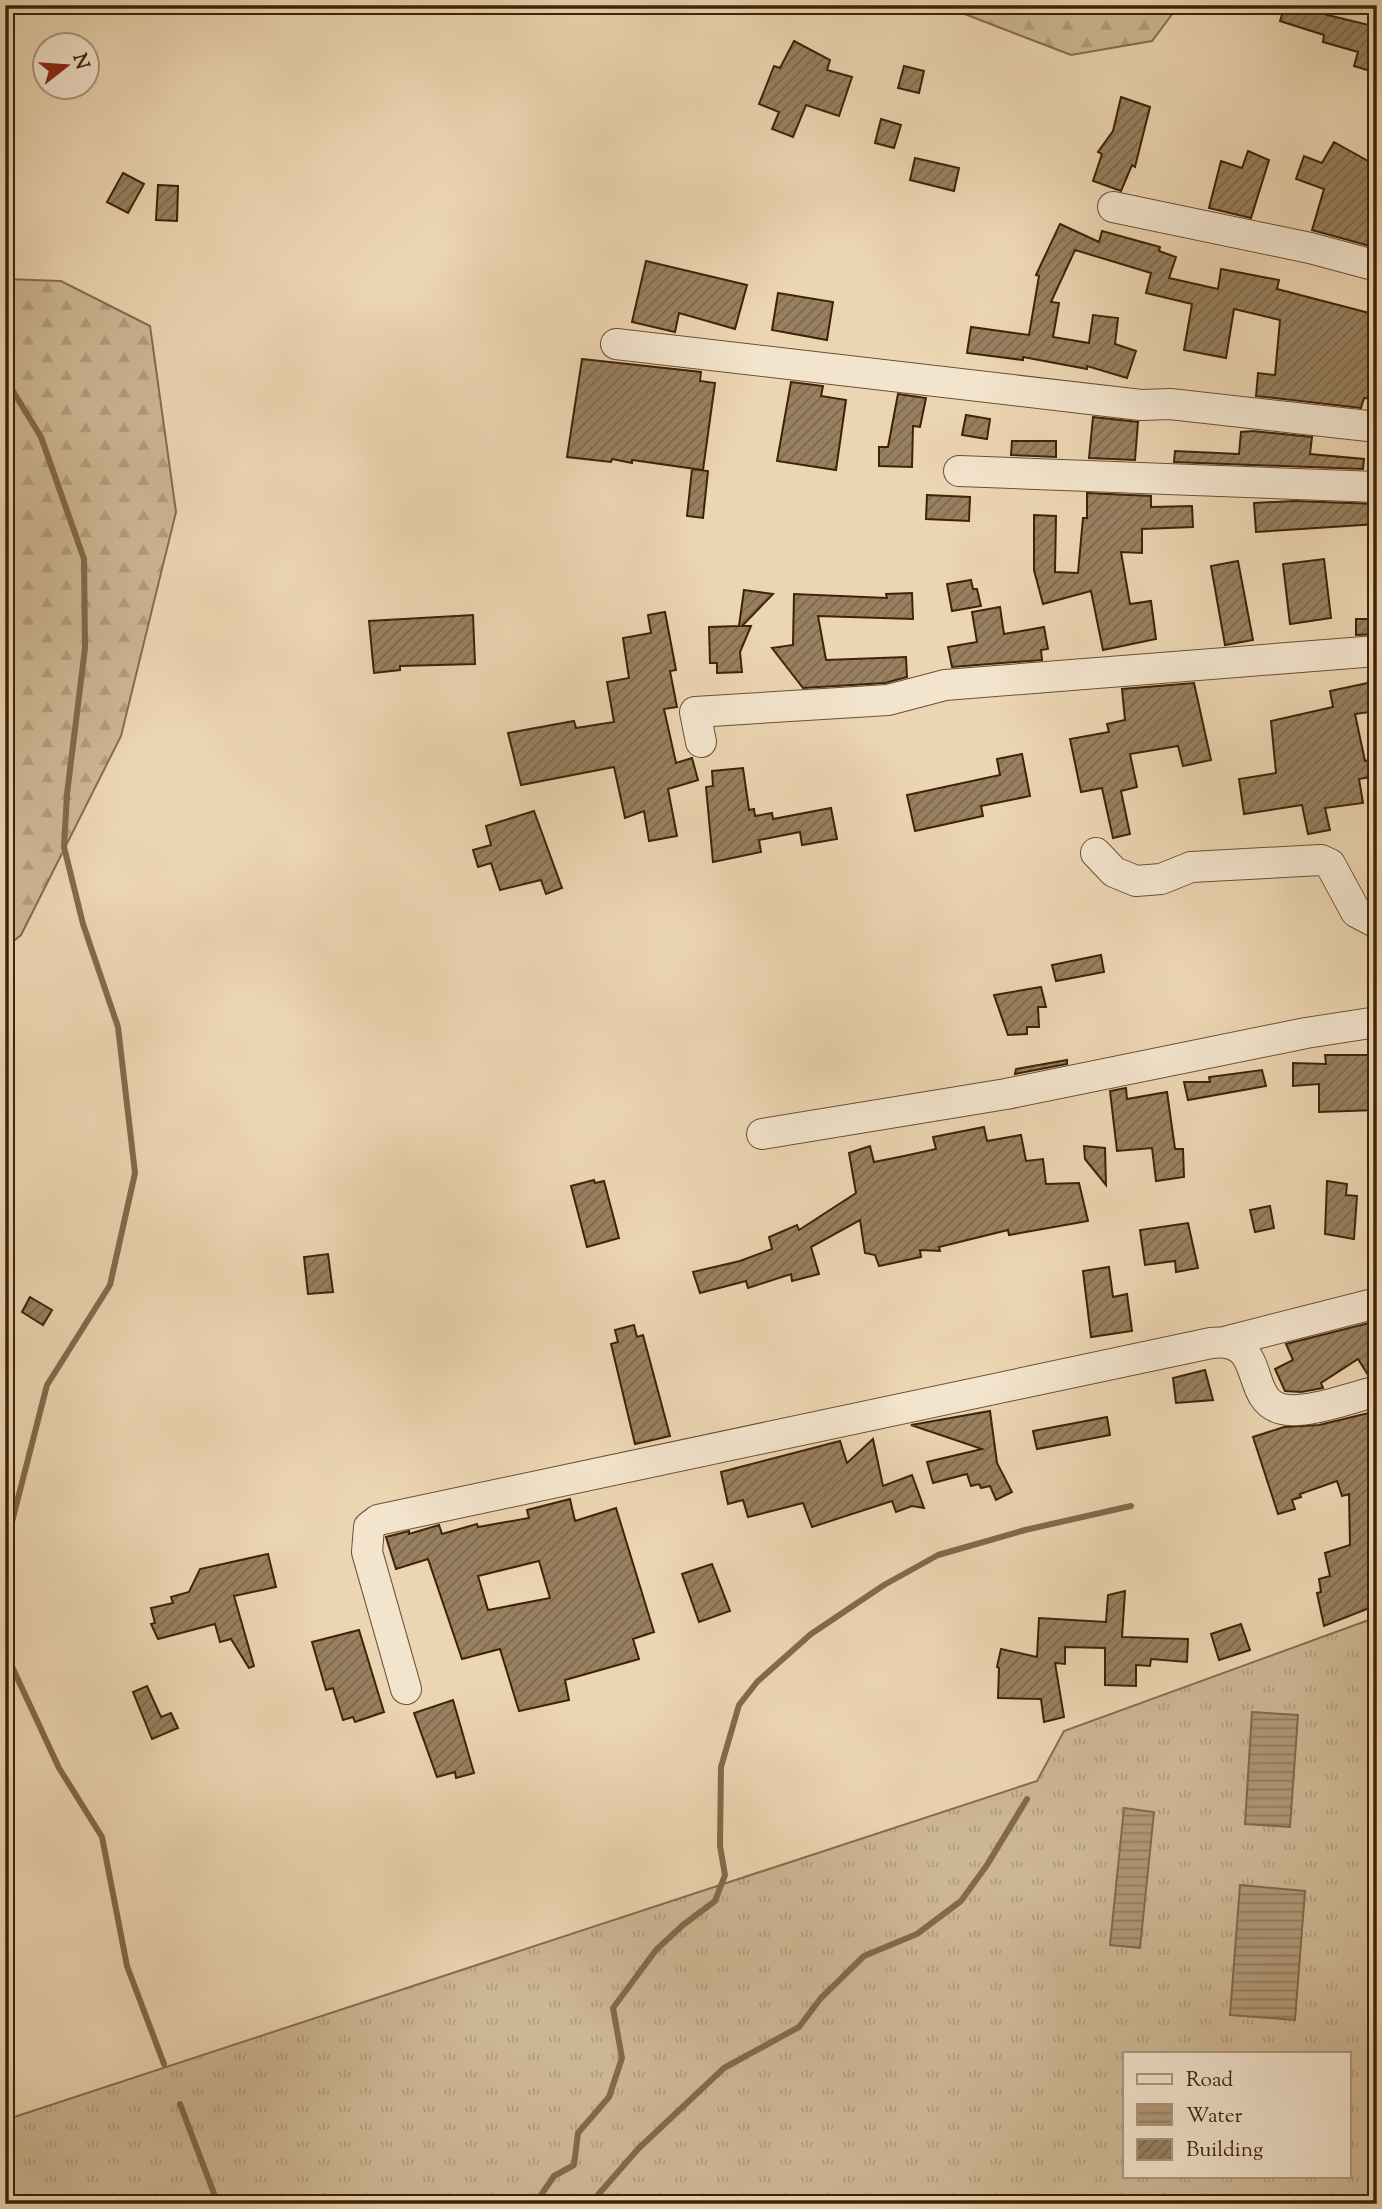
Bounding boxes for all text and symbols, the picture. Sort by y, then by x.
north arrow [32,32,102,102]
text: N [65,51,95,73]
legend [1123,2052,1350,2178]
text: Road [1186,2066,1233,2096]
text: Water [1186,2102,1243,2132]
text: Building [1186,2136,1263,2166]

